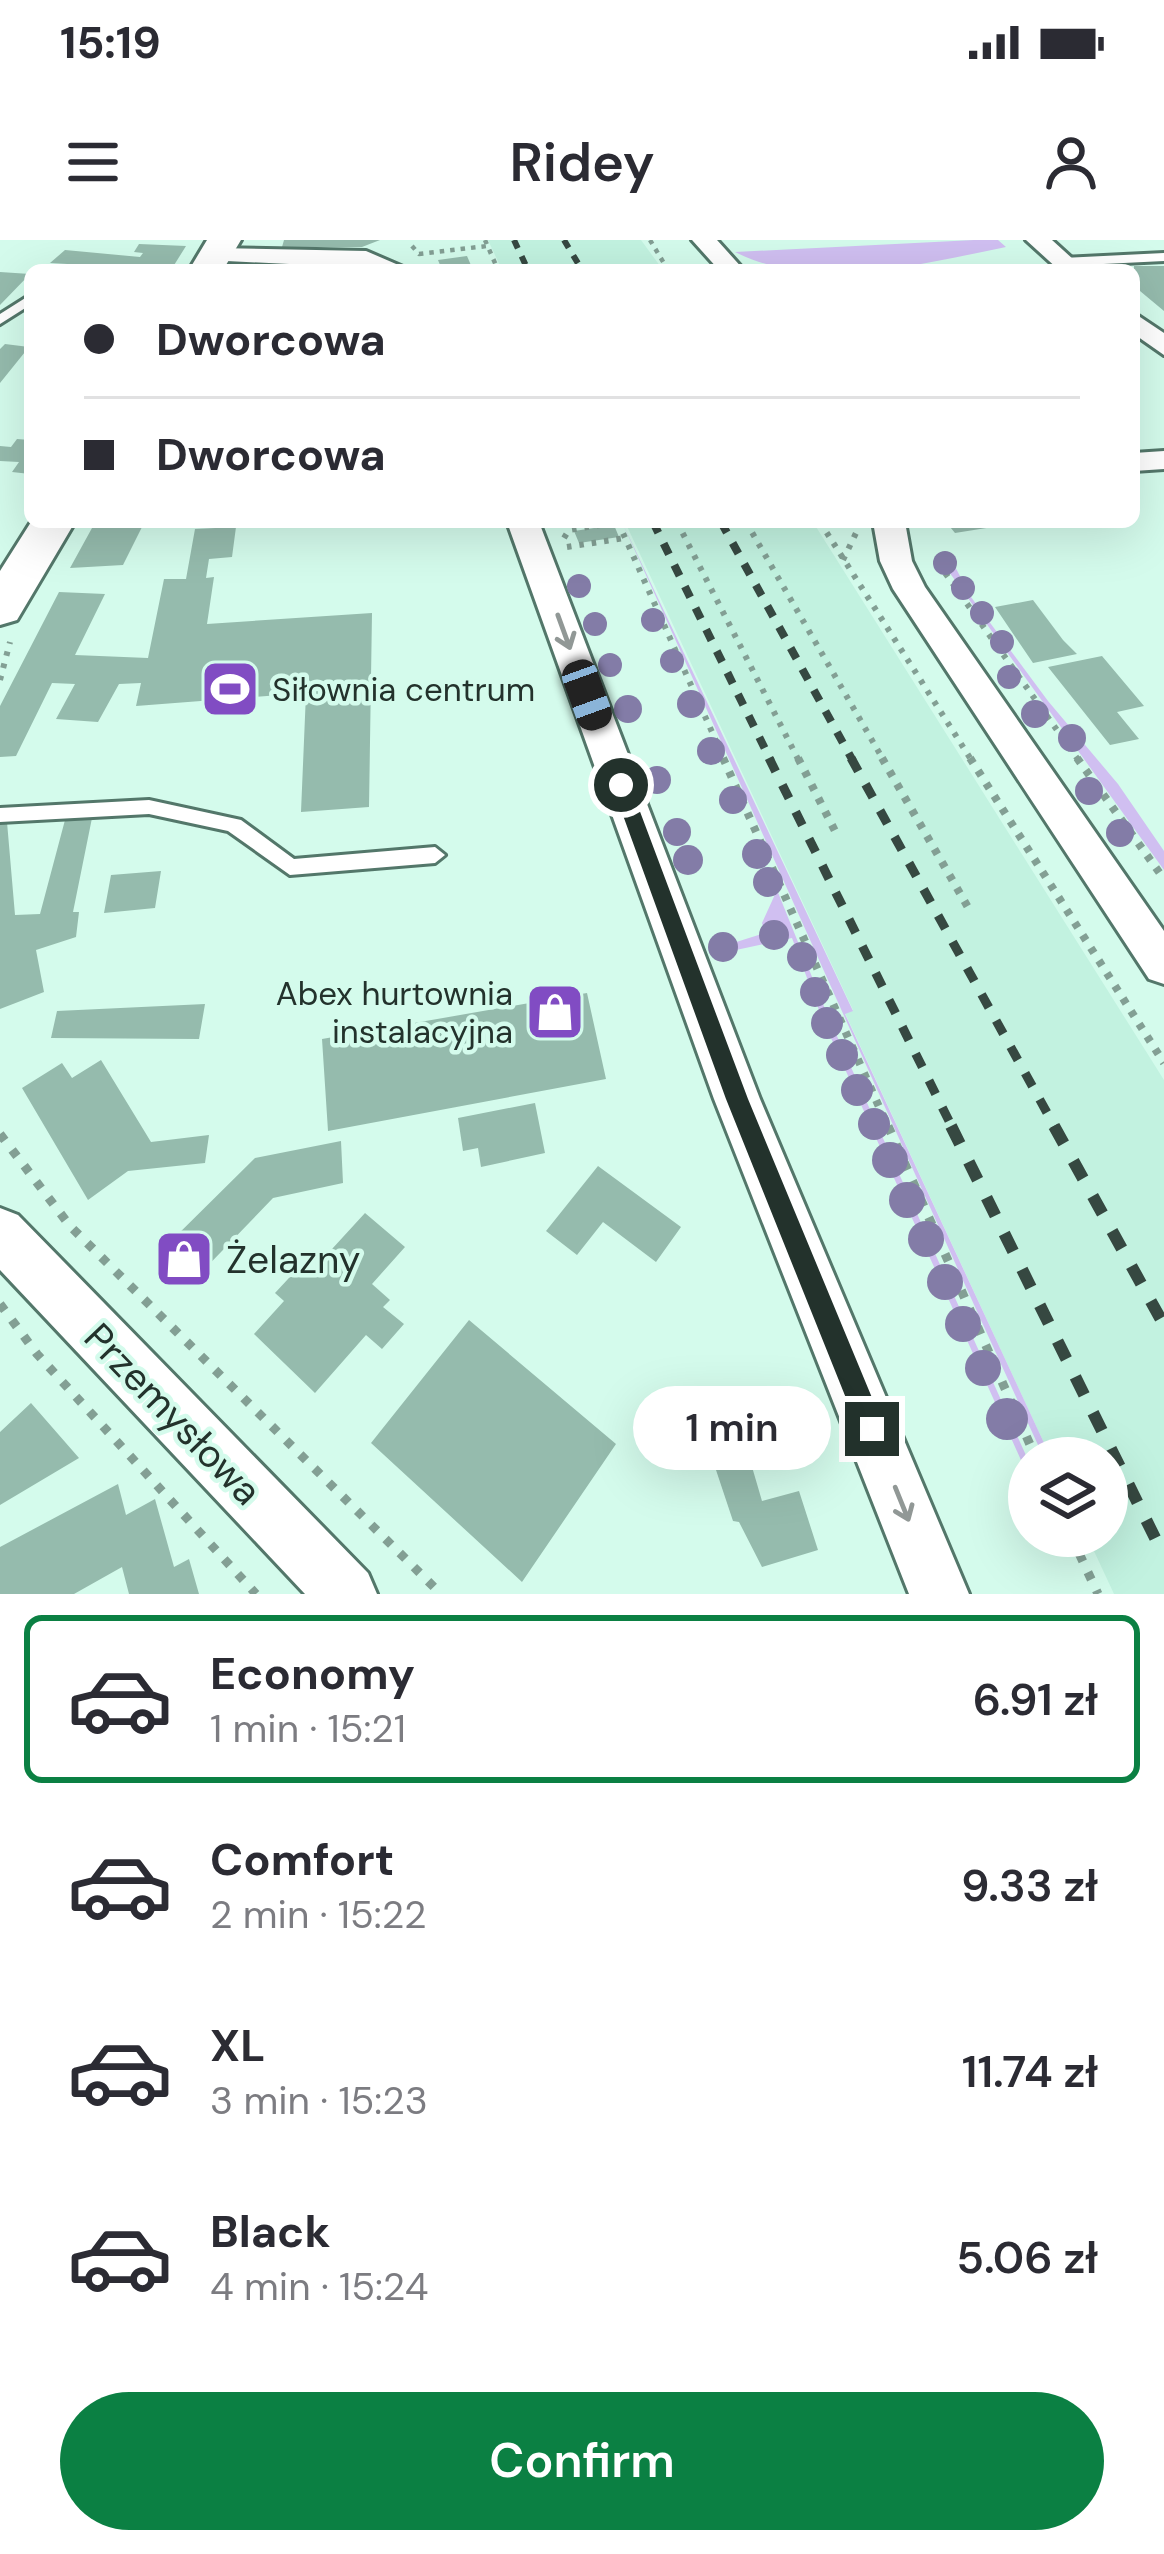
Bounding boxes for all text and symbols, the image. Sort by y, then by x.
text: 15:19 [60,13,161,72]
text: Ridey [509,127,655,198]
icon: menu [60,129,126,195]
icon: person [1038,129,1104,195]
text: Dworcowa [156,310,386,369]
text: Dworcowa [156,425,386,484]
one-way arrow [554,612,576,649]
car [558,655,616,735]
sports icon: Siłownia centrum [199,658,261,720]
place label: Siłownia centrum [272,668,535,711]
route start [594,758,648,812]
place label: Abex hurtownia instalacyjna [276,972,513,1053]
shop icon: Abex hurtownia instalacyjna [524,981,586,1043]
shop icon: Żelazny [153,1228,215,1290]
place label: Żelazny [226,1234,361,1285]
street label: Przemysłowa [73,1312,273,1516]
callout: 1 min [632,1387,830,1471]
text: 1 min [685,1402,779,1453]
route end [845,1402,899,1456]
map controls [1008,1437,1128,1557]
button: layers [1008,1437,1128,1557]
one-way arrow [893,1485,914,1522]
text: Economy [210,1644,415,1703]
icon: car [66,1645,174,1753]
text: 6.91 zł [973,1670,1098,1729]
text: 1 min · 15:21 [210,1703,406,1754]
text: Comfort [210,1830,394,1889]
icon: car [66,1831,174,1939]
text: 9.33 zł [961,1856,1098,1915]
text: 2 min · 15:22 [210,1889,427,1940]
text: XL [210,2016,265,2075]
icon: car [66,2017,174,2125]
text: 11.74 zł [962,2042,1098,2101]
text: 3 min · 15:23 [210,2075,428,2126]
text: Black [210,2202,330,2261]
icon: car [66,2203,174,2311]
text: 5.06 zł [956,2228,1098,2287]
text: 4 min · 15:24 [210,2261,428,2312]
button: Confirm [60,2392,1104,2530]

